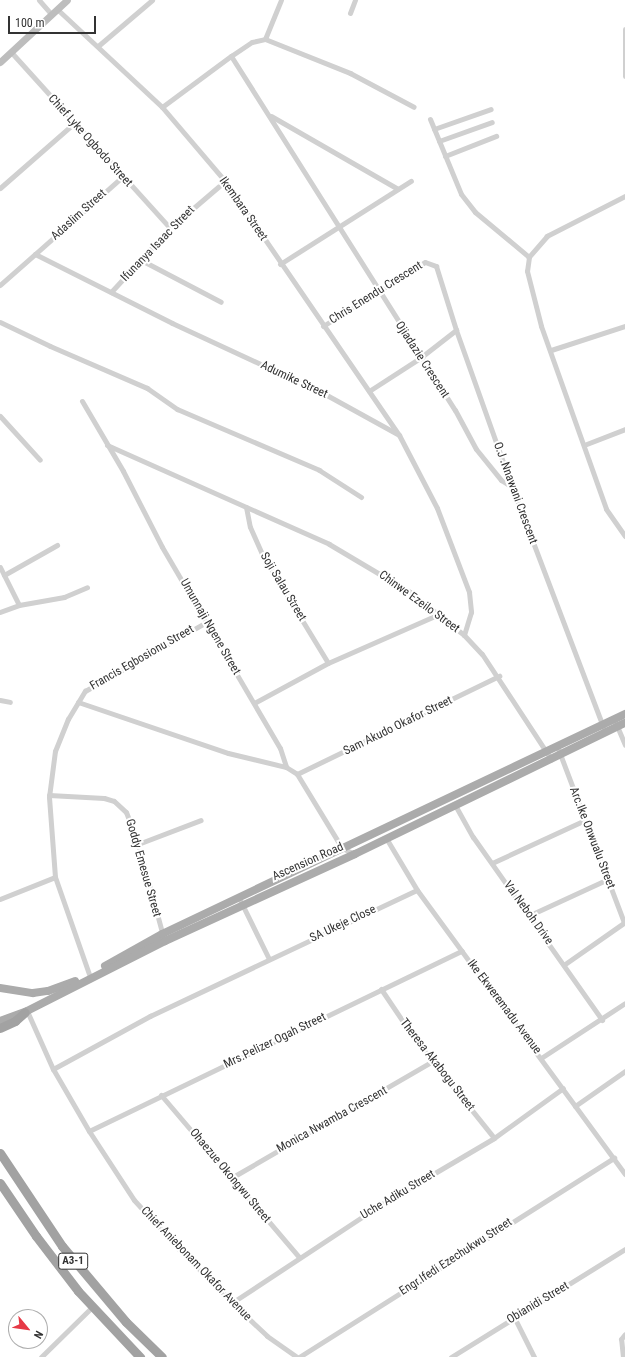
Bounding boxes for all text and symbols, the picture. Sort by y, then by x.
scale bar [10,8,98,34]
text: 100 m [15,16,45,30]
street label: Chief Lyke Ogbodo Street [45,92,135,190]
street label: Ikembara Street [216,174,270,244]
street label: Adaslim Street [48,186,110,244]
street label: Ifunanya Isaac Street [118,203,198,285]
street label: Chris Enendu Crescent [327,259,425,327]
street label: Ojiadazie Crescent [392,319,452,401]
street label: Adumike Street [258,358,330,402]
street label: O.J .Nnawani Crescent [490,440,540,546]
street label: Soji Salau Street [257,550,309,624]
street label: Chinwe Ezeilo Street [376,568,462,636]
street label: Umunnaji Ngene Street [177,576,243,678]
street label: Francis Egbosionu Street [87,622,197,694]
street label: Sam Akudo Okafor Street [341,693,455,759]
street label: Arc.Ike Onwualu Street [566,785,618,891]
street label: Goddy Emesue Street [122,817,164,919]
street label: Ascension Road [270,840,346,884]
street label: Val Neboh Drive [500,878,556,948]
street label: SA Ukeje Close [308,902,378,946]
street label: Ike Ekweremadu Avenue [464,957,544,1057]
street label: Mrs.Pelizer Ogah Street [222,1010,328,1072]
street label: Theresa Akabogu Street [396,1016,478,1114]
street label: Monica Nwamba Crescent [274,1084,390,1156]
street label: Ohaezue Okongwu Street [186,1126,274,1226]
street label: Uche Adiku Street [358,1167,438,1223]
street label: Chief Aniebonam Okafor Avenue [138,1204,254,1324]
street label: Engr.Ifedi Ezechukwu Street [397,1215,515,1299]
road number: A3-1 [58,1252,88,1270]
street label: Obianidi Street [504,1279,572,1327]
north arrow [8,1309,48,1349]
text: N [31,1328,45,1341]

